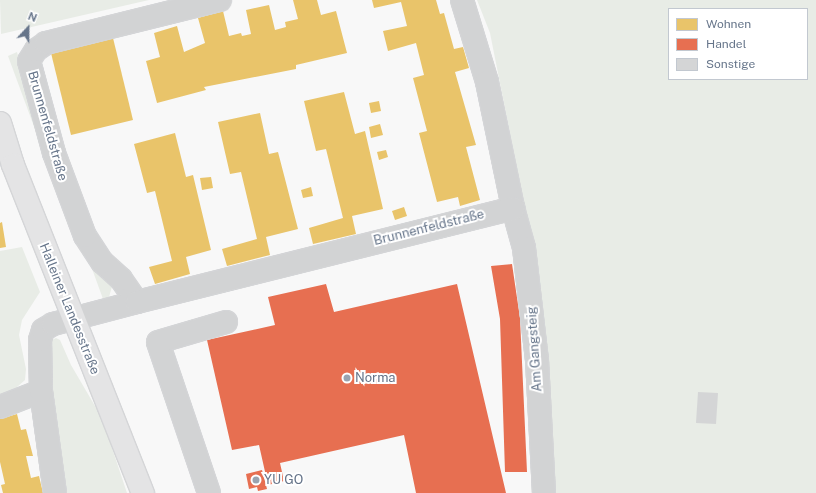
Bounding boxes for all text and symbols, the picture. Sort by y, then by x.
north arrow [8,8,48,48]
legend [668,8,808,80]
text: N [26,10,39,24]
text: Wohnen [706,17,751,31]
text: Handel [706,37,746,51]
text: Sonstige [706,57,755,71]
street label: Brunnenfeldstraße [24,69,70,183]
street label: Brunnenfeldstraße [372,207,486,249]
street label: Halleiner Landesstraße [35,241,103,377]
street label: Am Gangsteig [524,306,546,392]
place label: Norma [355,370,396,386]
marker: Norma [342,373,352,383]
place label: YU GO [264,472,303,488]
marker: YU GO [251,475,261,485]

